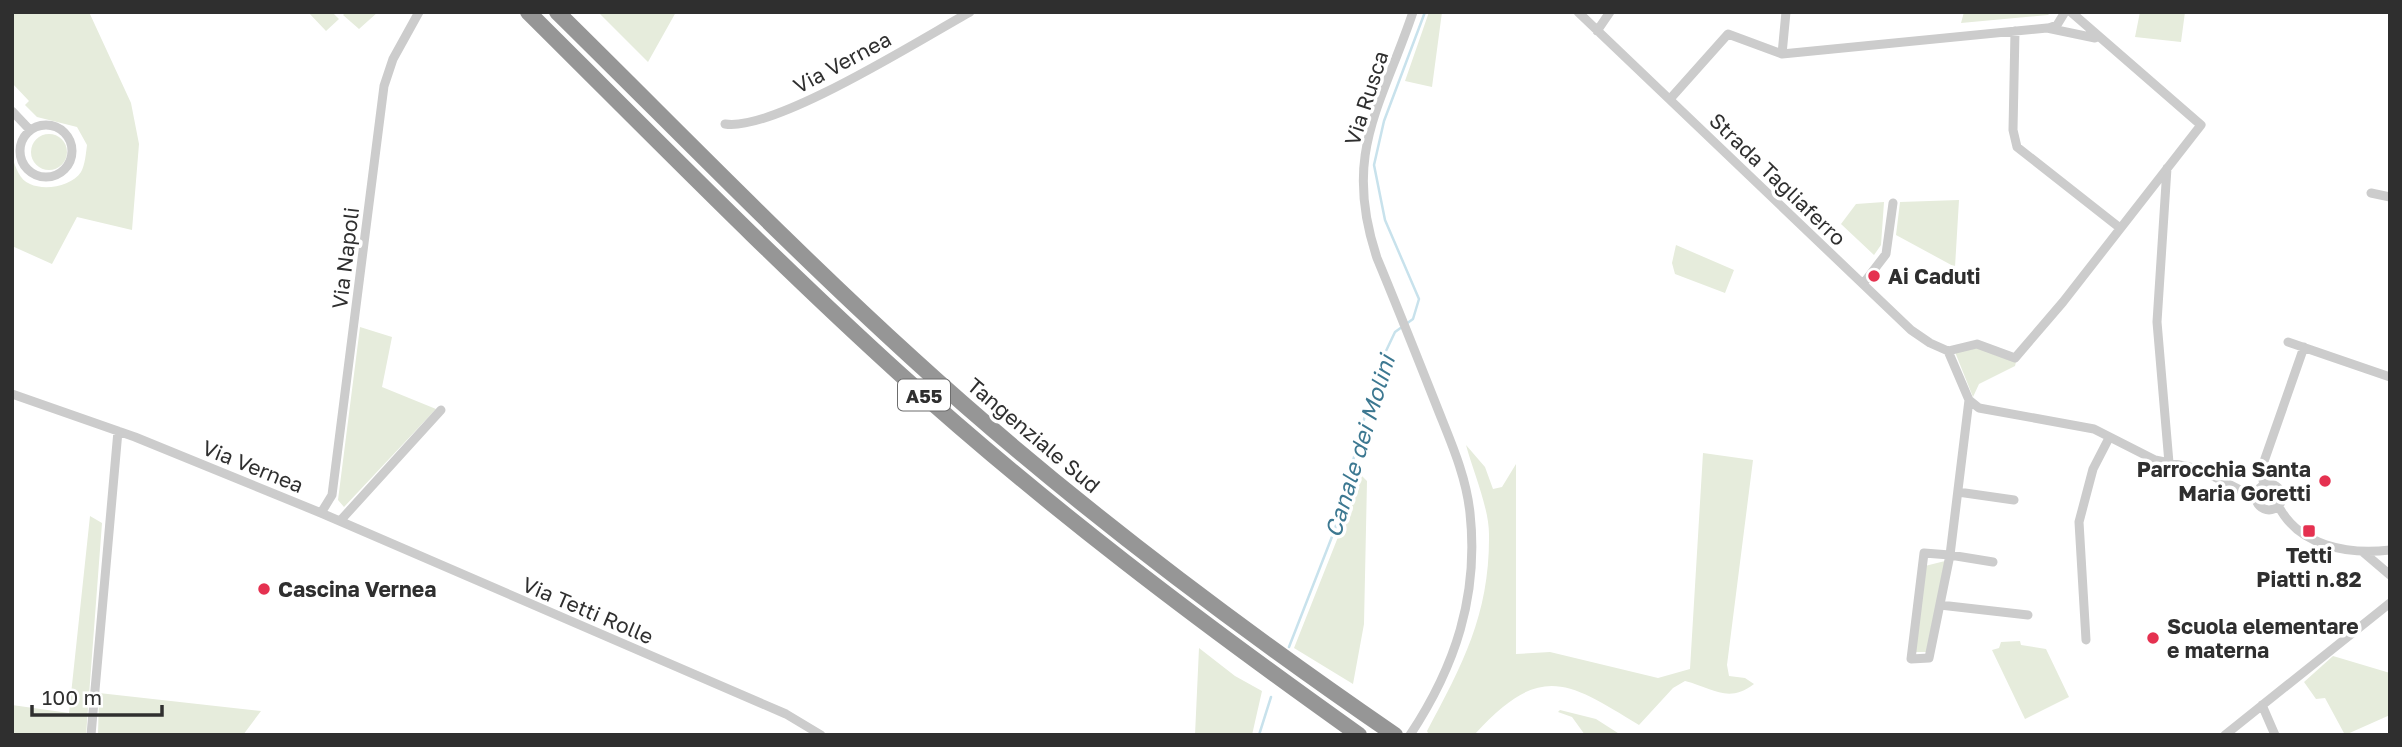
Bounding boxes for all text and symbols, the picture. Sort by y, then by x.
street label: Via Vernea [789,25,895,99]
street label: Via Rusca [1339,47,1393,149]
street label: Strada Tagliaferro [1704,107,1852,251]
street label: Via Napoli [326,206,364,310]
place label: Ai Caduti [1888,263,1981,289]
marker: Ai Caduti [1866,268,1882,284]
water label: Canale dei Molini [1318,349,1401,540]
street label: Tangenziale Sud [962,372,1106,498]
road number: A55 [898,380,950,410]
street label: Via Vernea [199,434,307,498]
place label: Parrocchia Santa Maria Goretti [2137,456,2311,506]
marker: Parrocchia Santa Maria Goretti [2317,473,2333,489]
marker: Tetti Piatti n.82 [2301,523,2317,539]
place label: Tetti Piatti n.82 [2256,542,2362,592]
street label: Via Tetti Rolle [519,571,657,649]
place label: Cascina Vernea [278,576,436,602]
marker: Cascina Vernea [256,581,272,597]
place label: Scuola elementare e materna [2167,613,2359,663]
marker: Scuola elementare e materna [2145,630,2161,646]
scale bar [32,674,161,718]
text: 100 m [42,684,102,710]

